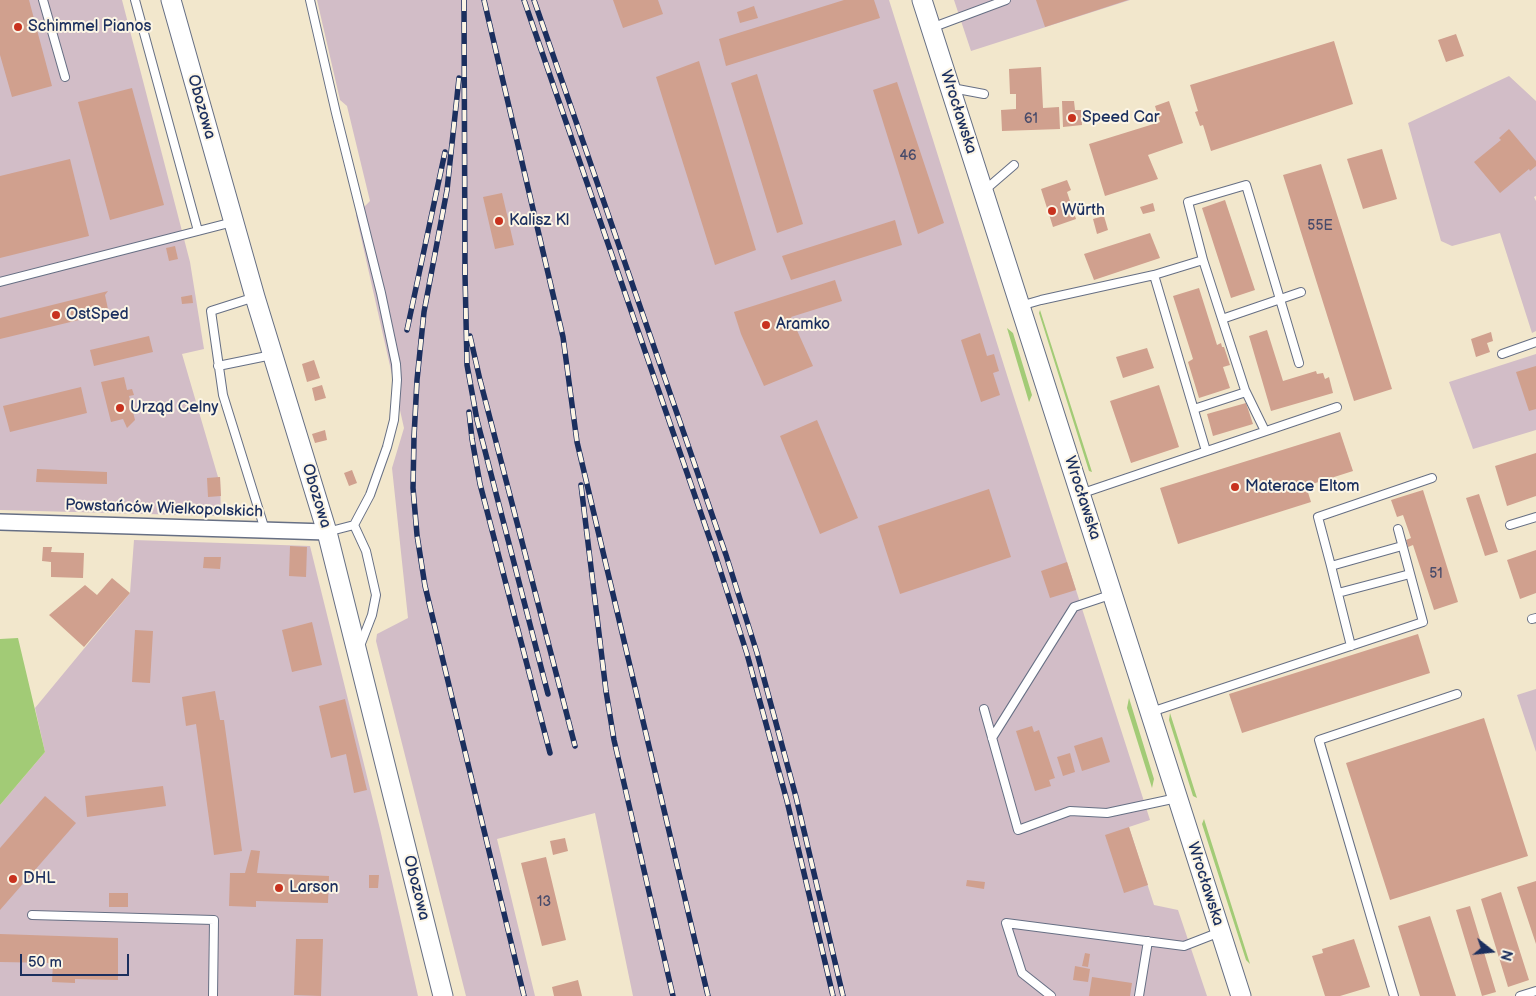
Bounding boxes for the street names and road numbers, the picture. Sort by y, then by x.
street label: Wrocławska [935,68,981,156]
street label: Obozowa [183,72,219,142]
street label: Wrocławska [1059,454,1105,542]
street label: Obozowa [297,461,335,531]
street label: Powstańców Wielkopolskich [65,496,263,522]
street label: Wrocławska [1182,840,1228,928]
street label: Obozowa [399,854,433,922]

